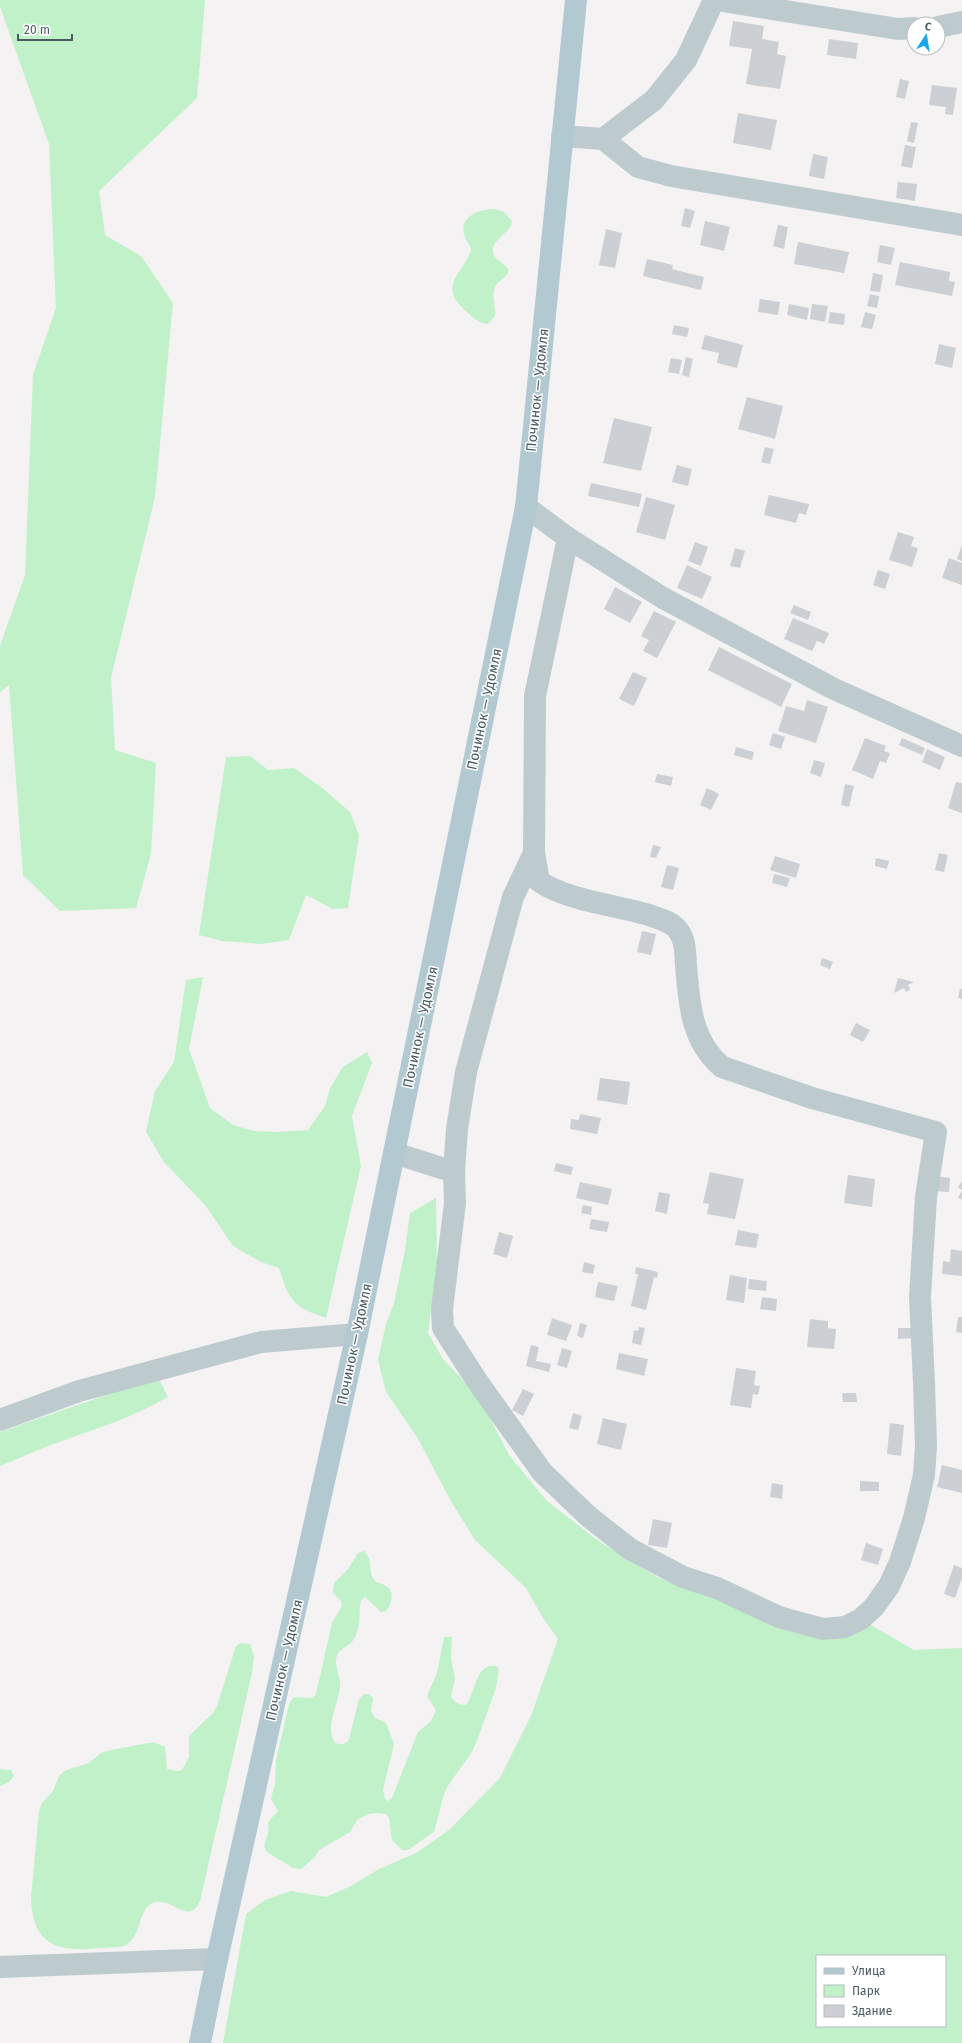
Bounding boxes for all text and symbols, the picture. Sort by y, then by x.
scale bar [18,16,72,42]
north arrow [906,16,946,56]
text: С [924,20,933,34]
text: 20 m [24,23,50,37]
street label: Починок — Удомля [523,328,552,453]
street label: Починок — Удомля [463,647,506,772]
street label: Починок — Удомля [399,965,442,1090]
street label: Починок — Удомля [333,1282,376,1407]
street label: Починок — Удомля [262,1598,307,1722]
legend [816,1955,946,2027]
text: Улица [852,1964,886,1978]
text: Парк [852,1984,881,1998]
text: Здание [852,2004,892,2018]

